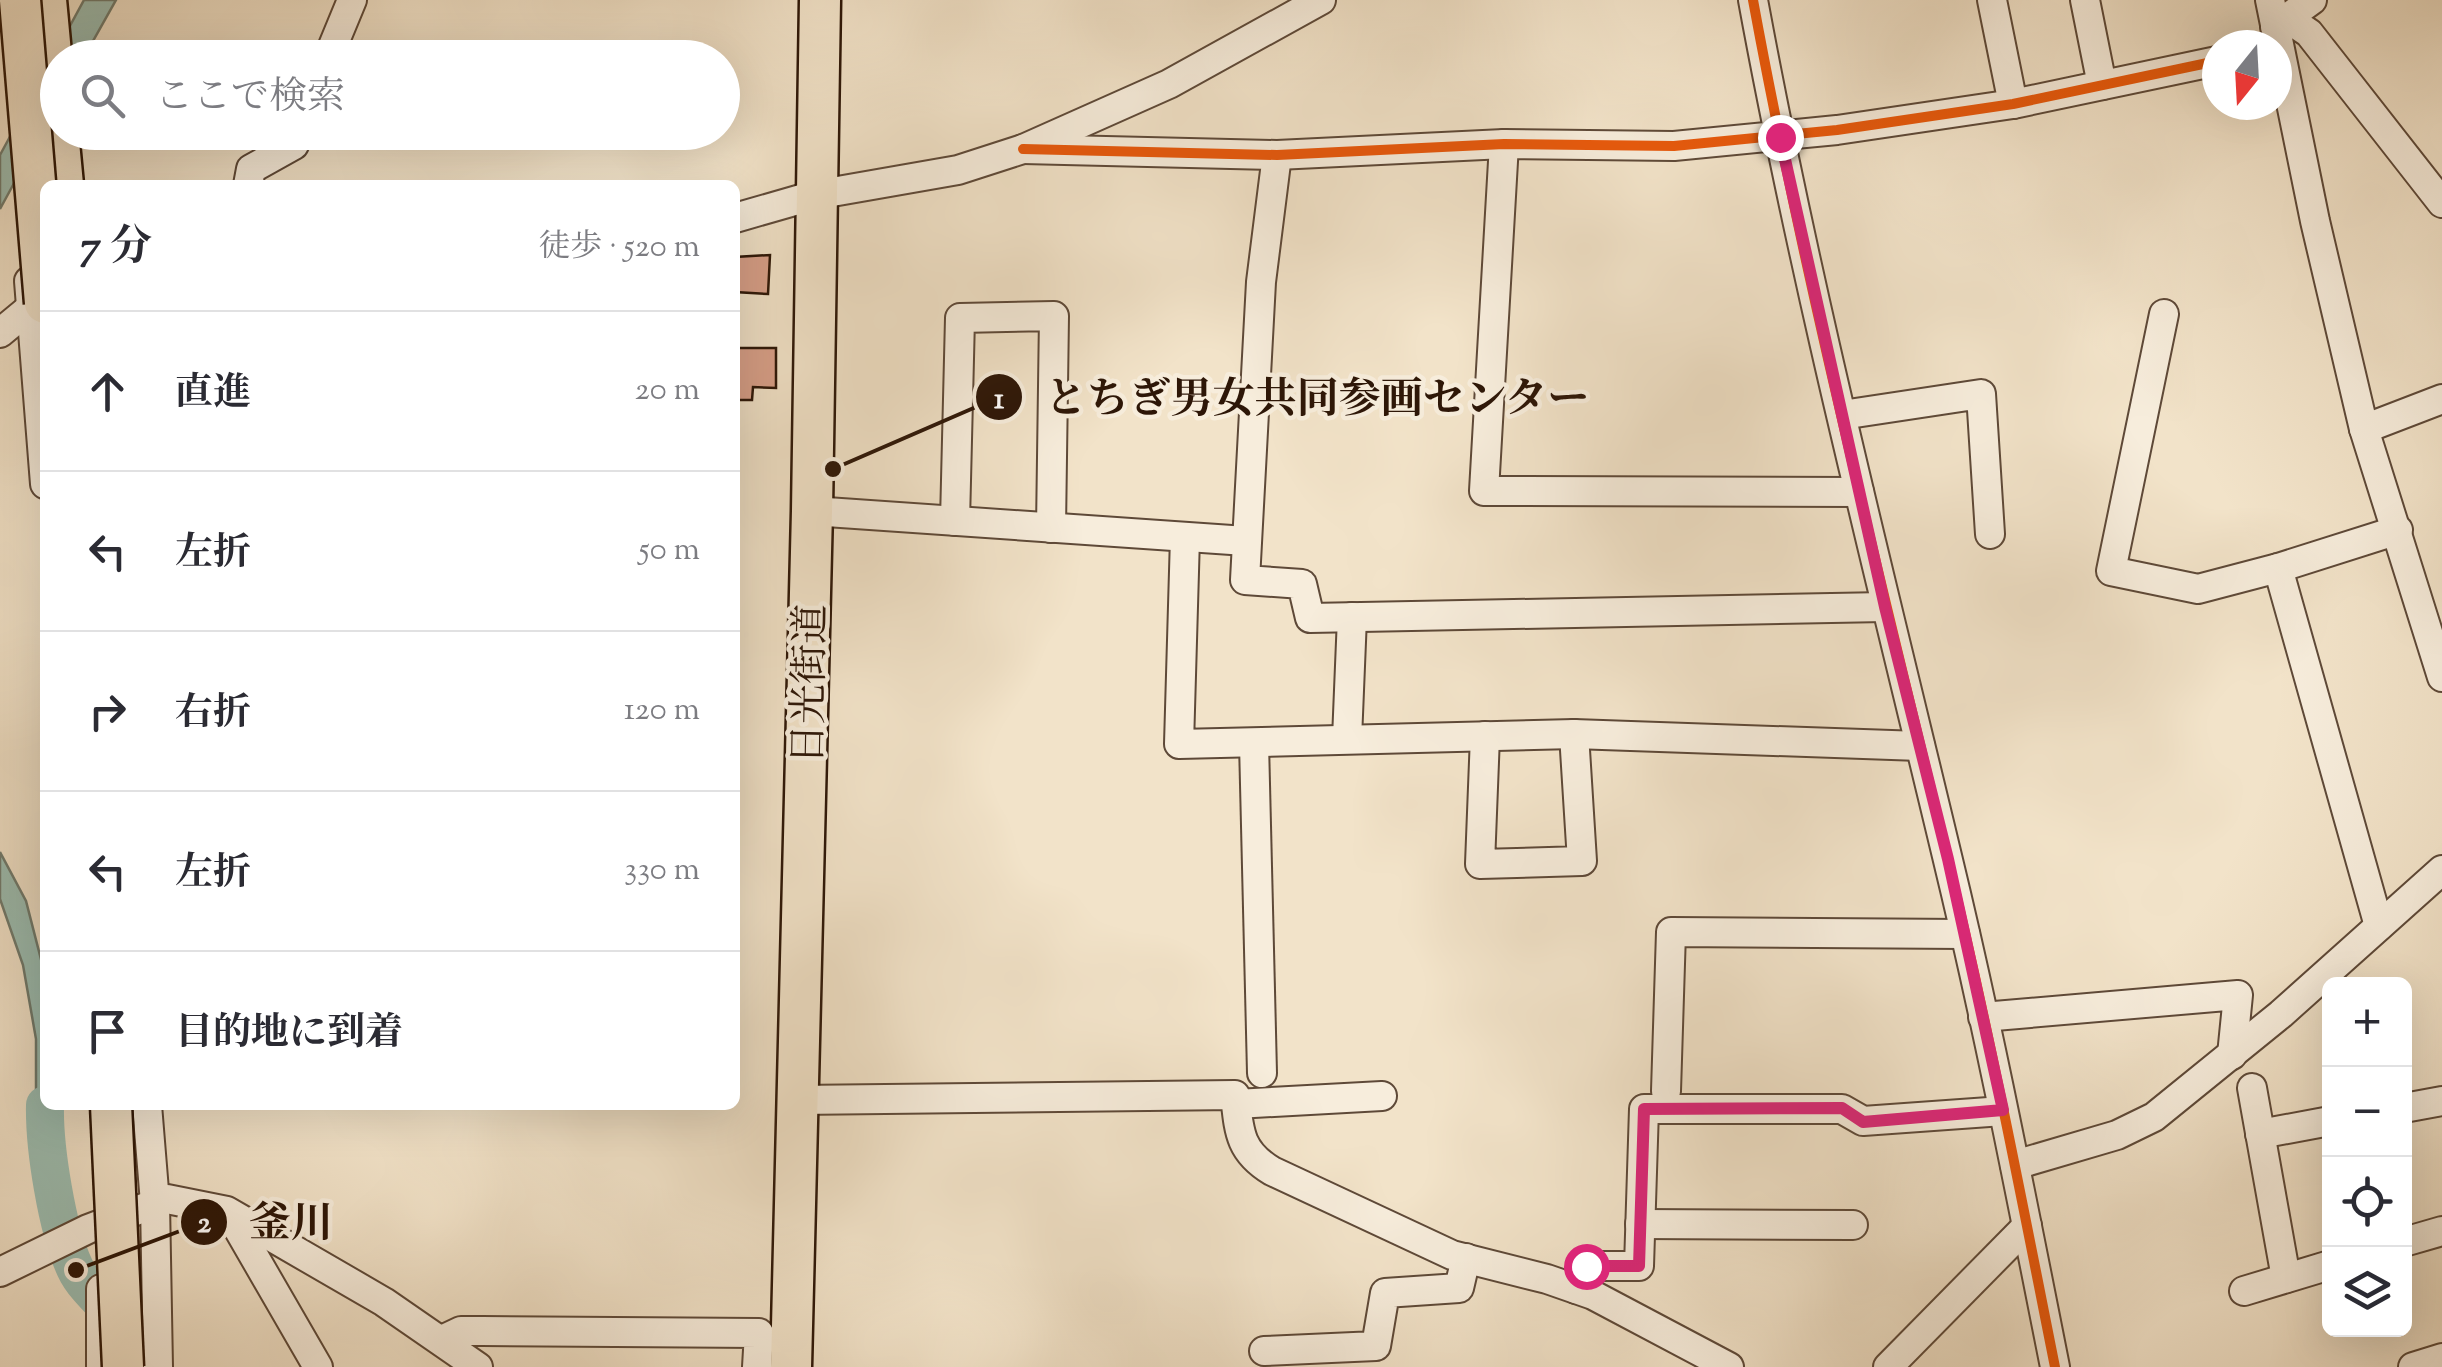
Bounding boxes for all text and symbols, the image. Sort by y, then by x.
north arrow [2202,30,2292,120]
search box [40,40,740,150]
icon: search [75,68,130,123]
text: ここで検索 [155,72,345,126]
route end [1758,115,1804,161]
text: 7 分 [80,219,152,279]
text: 徒歩 · 520 m [538,225,700,271]
callout: とちぎ男女共同参画センター [974,361,1610,433]
icon: ahead [80,364,135,419]
text: 直進 [175,368,251,422]
text: 20 m [635,368,700,414]
text: とちぎ男女共同参画センター [1045,372,1589,432]
text: 1 [994,379,1005,422]
icon: left [80,524,135,579]
text: 左折 [175,528,251,582]
text: 50 m [639,528,700,574]
street label: 日光街道 [783,604,842,765]
icon: right [80,684,135,739]
text: 右折 [175,688,251,742]
text: 120 m [624,688,700,734]
icon: left [80,844,135,899]
text: 左折 [175,848,251,902]
text: 330 m [624,848,700,894]
map controls [2322,977,2412,1337]
button: + [2322,977,2412,1067]
icon: arrive [80,1004,135,1059]
text: 目的地に到着 [175,1008,403,1062]
button: − [2322,1067,2412,1157]
button: locate [2322,1157,2412,1247]
callout: 釜川 [179,1186,353,1258]
text: 釜川 [249,1196,333,1256]
text: 2 [197,1203,211,1246]
route start [1564,1244,1610,1290]
button: layers [2322,1247,2412,1337]

